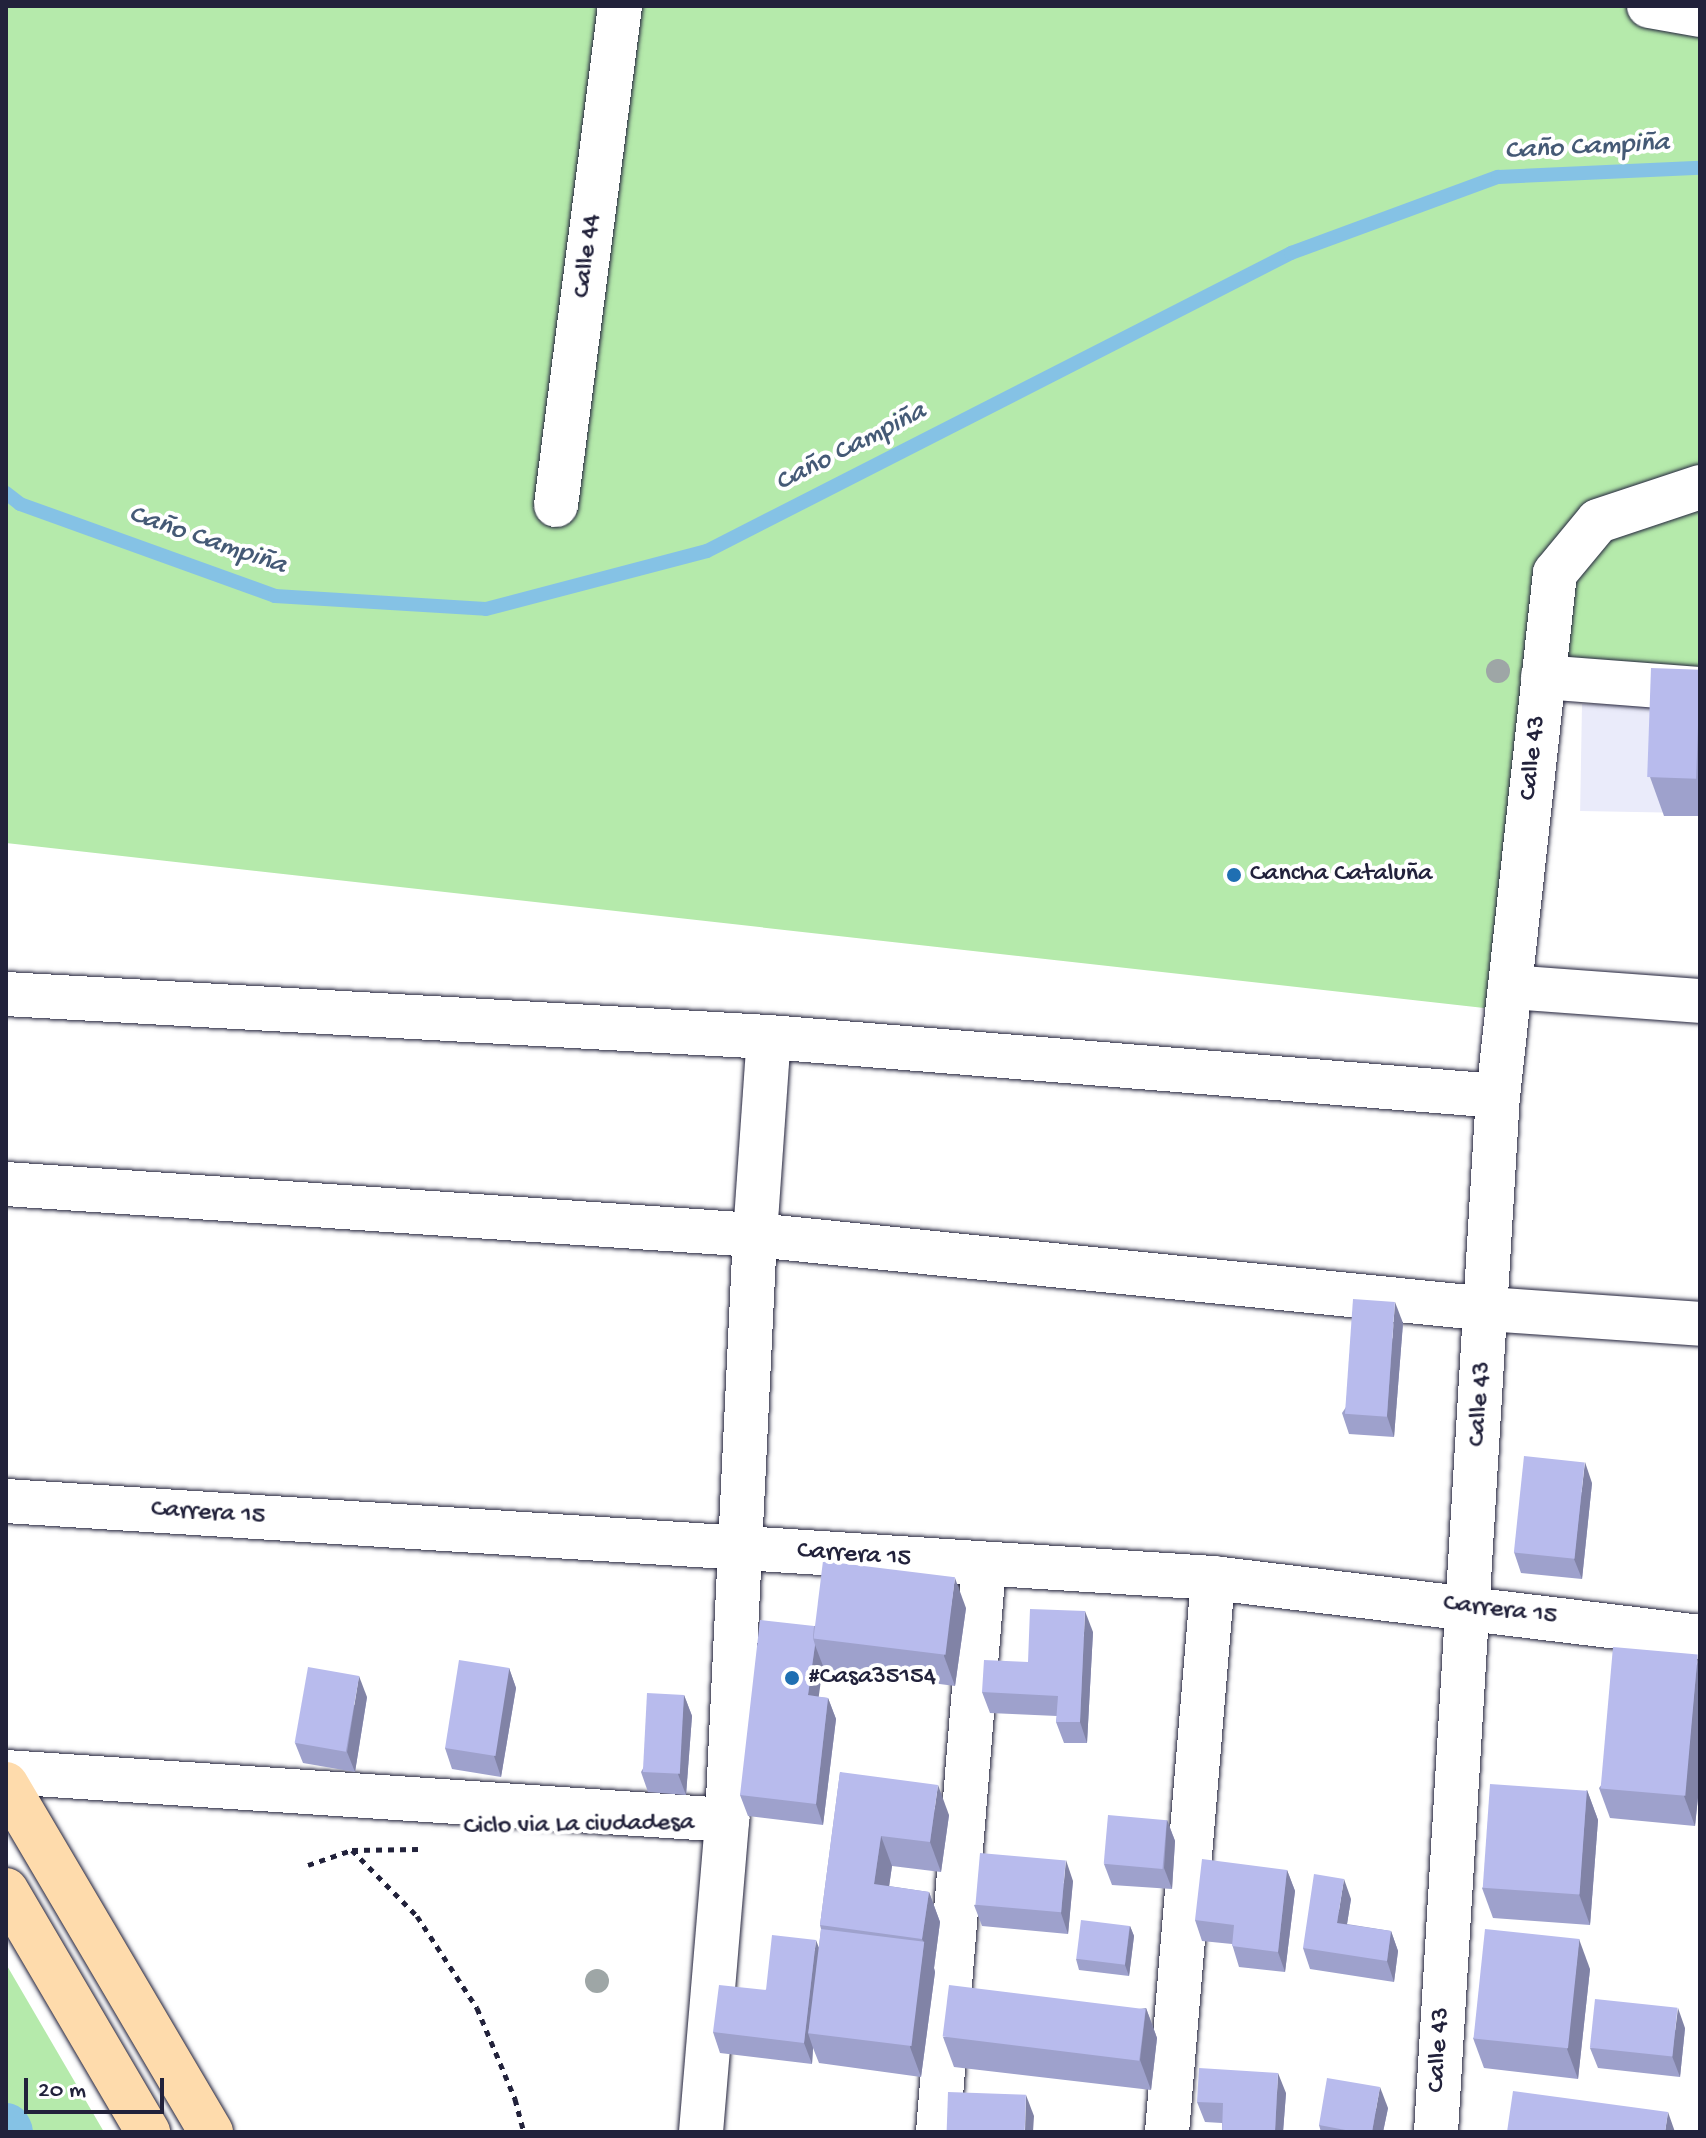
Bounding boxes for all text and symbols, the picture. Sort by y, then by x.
water label: Caño Campiña [1504,127,1670,169]
street label: Calle 44 [567,212,609,300]
water label: Caño Campiña [770,396,932,500]
water label: Caño Campiña [124,498,290,584]
street label: Calle 43 [1514,714,1554,802]
place label: Cancha Cataluña [1250,859,1433,891]
marker: Cancha Cataluña [1225,866,1243,884]
street label: Calle 43 [1462,1360,1500,1448]
street label: Carrera 15 [150,1494,266,1534]
street label: Carrera 15 [796,1536,912,1576]
street label: Carrera 15 [1441,1589,1559,1633]
place label: #Casa35154 [808,1662,936,1694]
marker: #Casa35154 [783,1669,801,1687]
street label: Ciclo via La ciudadesa [463,1808,695,1844]
street label: Calle 43 [1422,2007,1458,2093]
scale bar [28,2062,168,2112]
text: 20 m [38,2077,86,2106]

